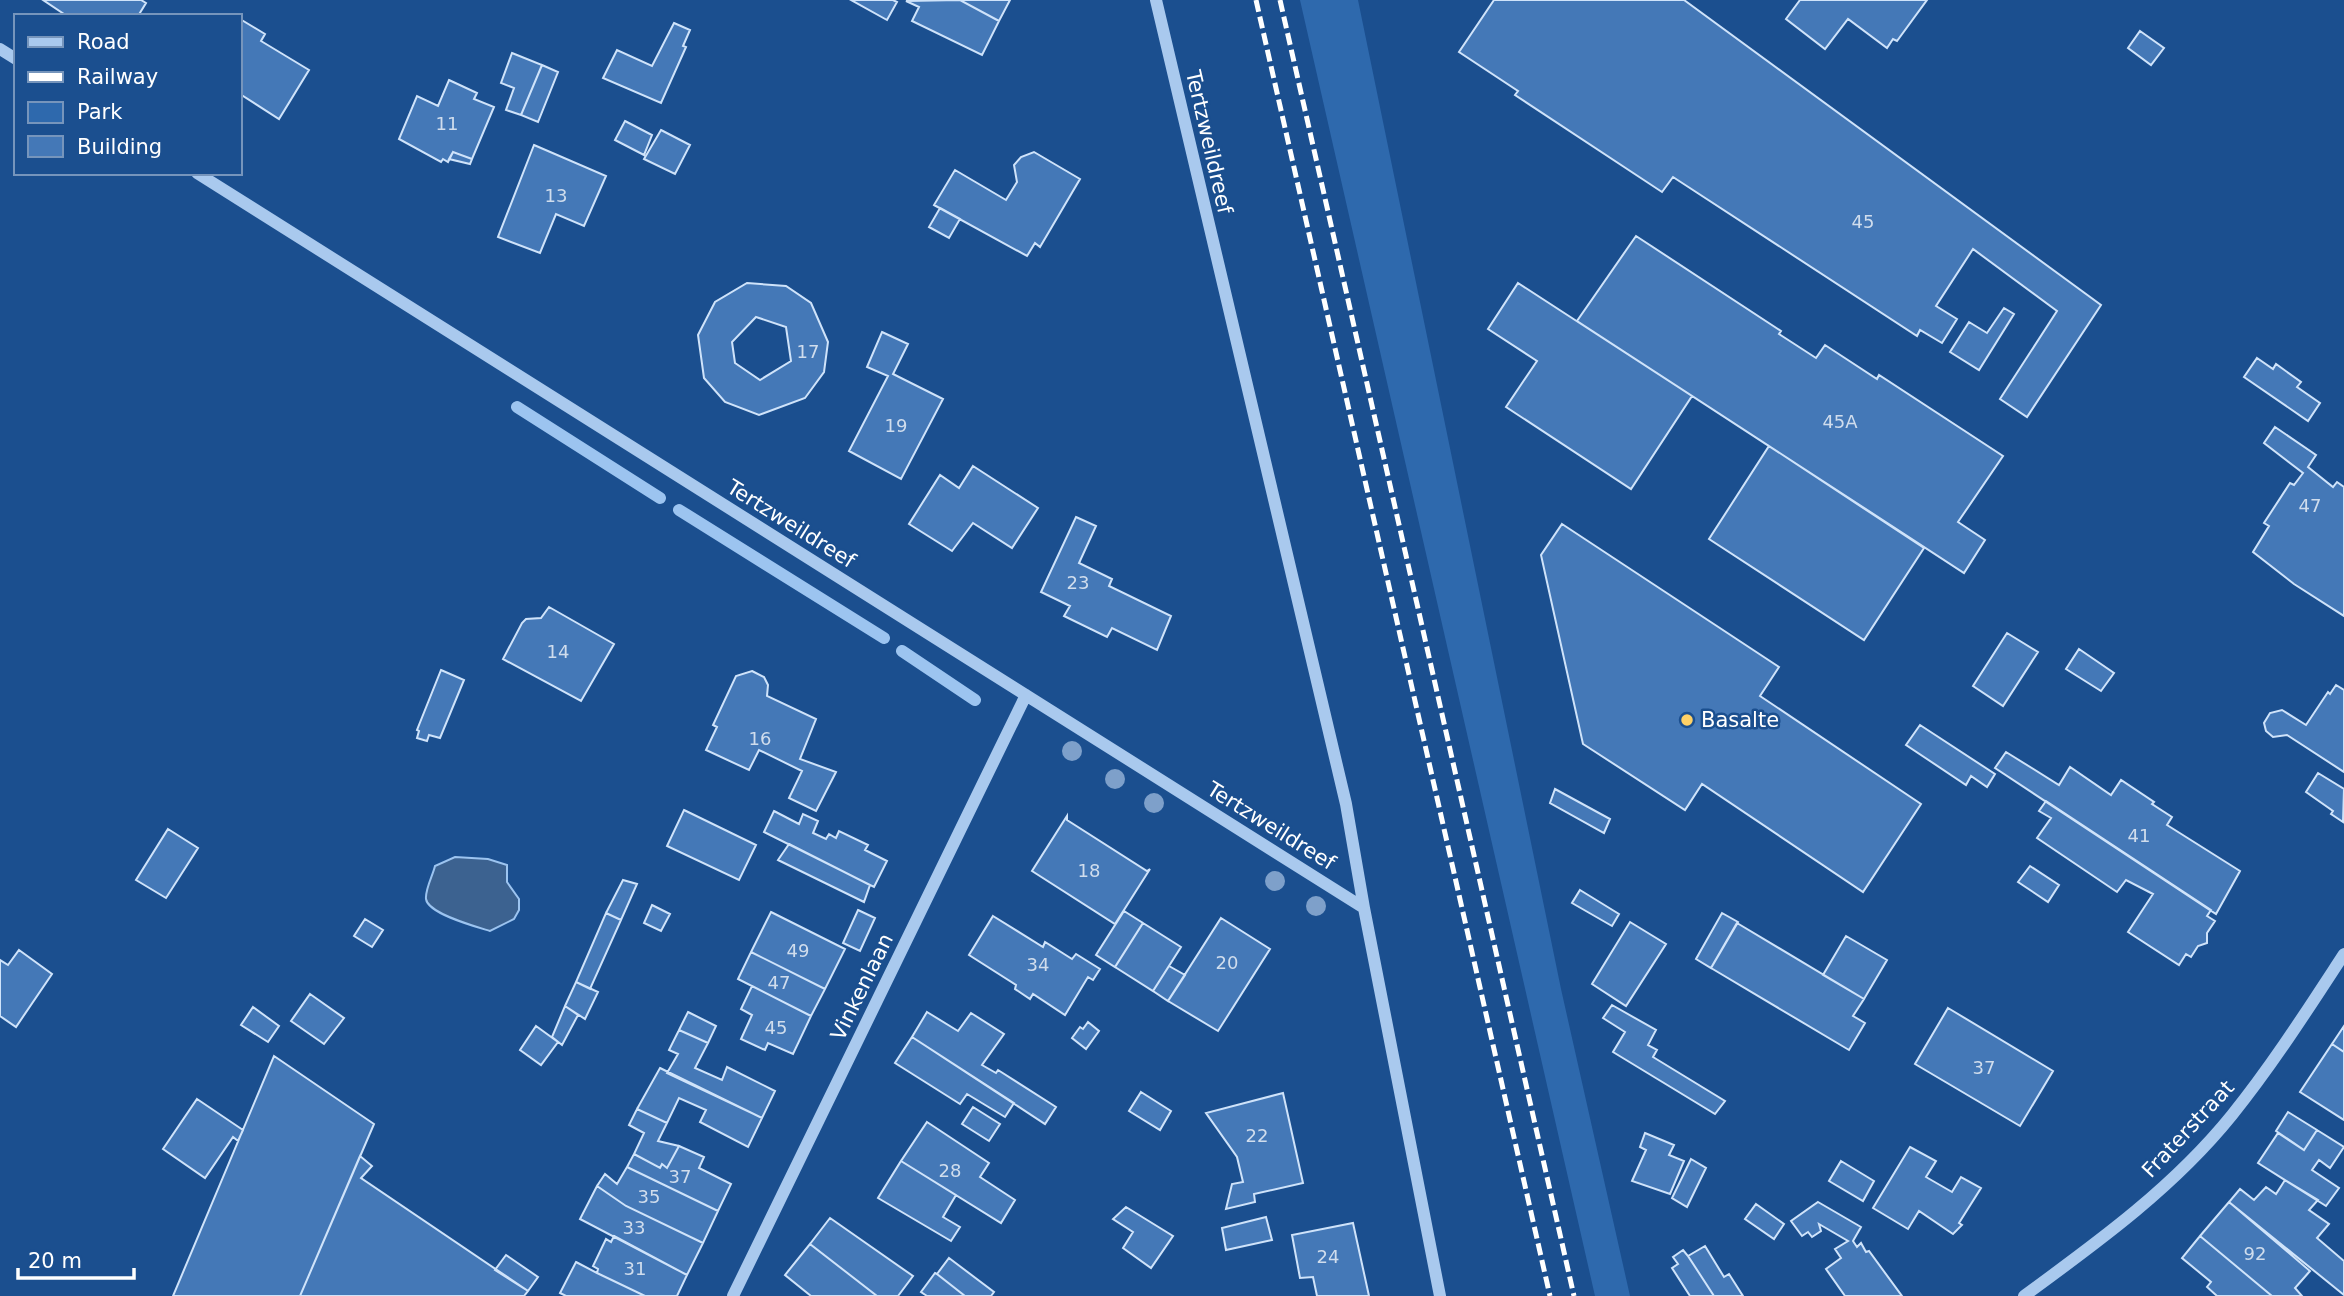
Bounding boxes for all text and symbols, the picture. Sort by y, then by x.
legend [14,14,242,175]
text: Road [77,30,130,54]
text: Railway [77,65,158,89]
street label: Tertzweildreef [1181,67,1237,217]
text: Park [77,100,123,124]
house number: 11 [436,113,458,134]
text: Building [77,135,162,159]
house number: 13 [545,185,567,206]
house number: 45 [1852,211,1874,232]
house number: 17 [797,341,819,362]
house number: 45A [1822,411,1858,432]
house number: 19 [885,415,907,436]
street label: Tertzweildreef [722,474,860,573]
house number: 47 [2299,495,2321,516]
house number: 23 [1067,572,1089,593]
house number: 14 [547,641,569,662]
place label: Basalte [1701,708,1779,732]
marker: Basalte [1679,712,1695,728]
house number: 16 [749,728,771,749]
street label: Tertzweildreef [1202,776,1340,875]
house number: 41 [2128,825,2150,846]
house number: 18 [1078,860,1100,881]
street label: Vinkenlaan [826,930,898,1044]
house number: 49 [787,940,809,961]
house number: 20 [1216,952,1238,973]
house number: 34 [1027,954,1049,975]
house number: 47 [768,972,790,993]
house number: 45 [765,1017,787,1038]
house number: 37 [1973,1057,1995,1078]
street label: Fraterstraat [2137,1076,2239,1182]
house number: 22 [1246,1125,1268,1146]
house number: 28 [939,1160,961,1181]
house number: 37 [669,1166,691,1187]
house number: 35 [638,1186,660,1207]
house number: 33 [623,1217,645,1238]
scale bar [18,1236,133,1280]
house number: 92 [2244,1243,2266,1264]
house number: 24 [1317,1246,1339,1267]
text: 20 m [28,1249,82,1273]
house number: 31 [624,1258,646,1279]

